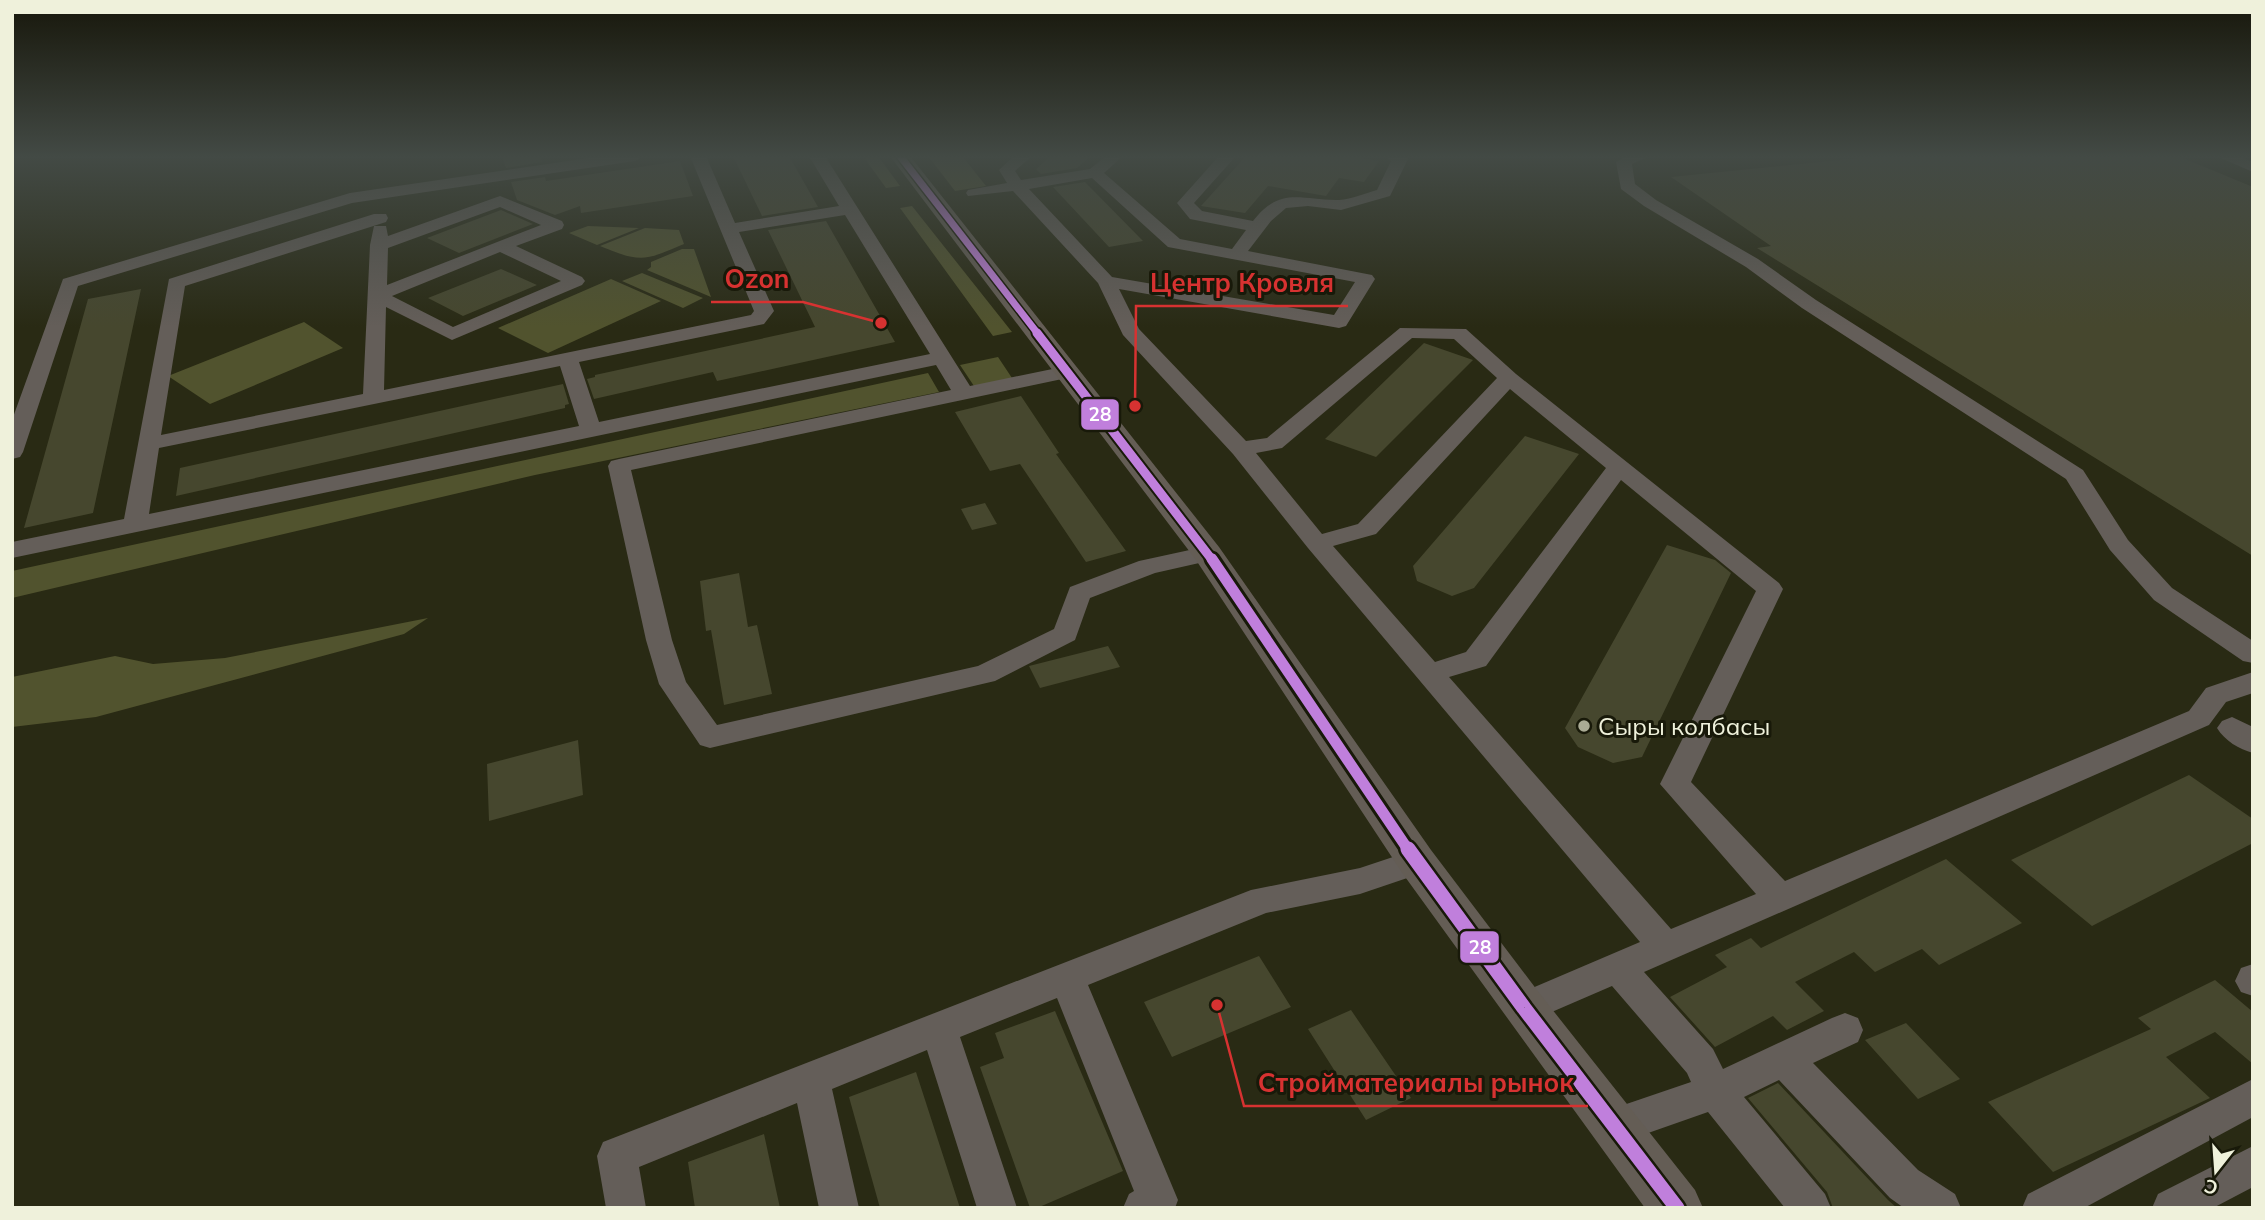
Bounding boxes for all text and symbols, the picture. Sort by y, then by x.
callout: Ozon [711,255,803,302]
callout: Центр Кровля [1136,259,1348,306]
text: Ozon [725,262,789,295]
text: Центр Кровля [1150,266,1334,299]
line badge: 28 [1080,398,1120,431]
text: 28 [1089,402,1111,426]
place label: Сыры колбасы [1598,711,1770,741]
marker: Сыры колбасы [1576,718,1592,734]
line badge: 28 [1459,930,1500,964]
text: 28 [1469,935,1491,959]
callout: Стройматериалы рынок [1244,1059,1588,1106]
text: Стройматериалы рынок [1258,1066,1574,1099]
north arrow [2181,1136,2251,1206]
text: С [2201,1174,2221,1201]

